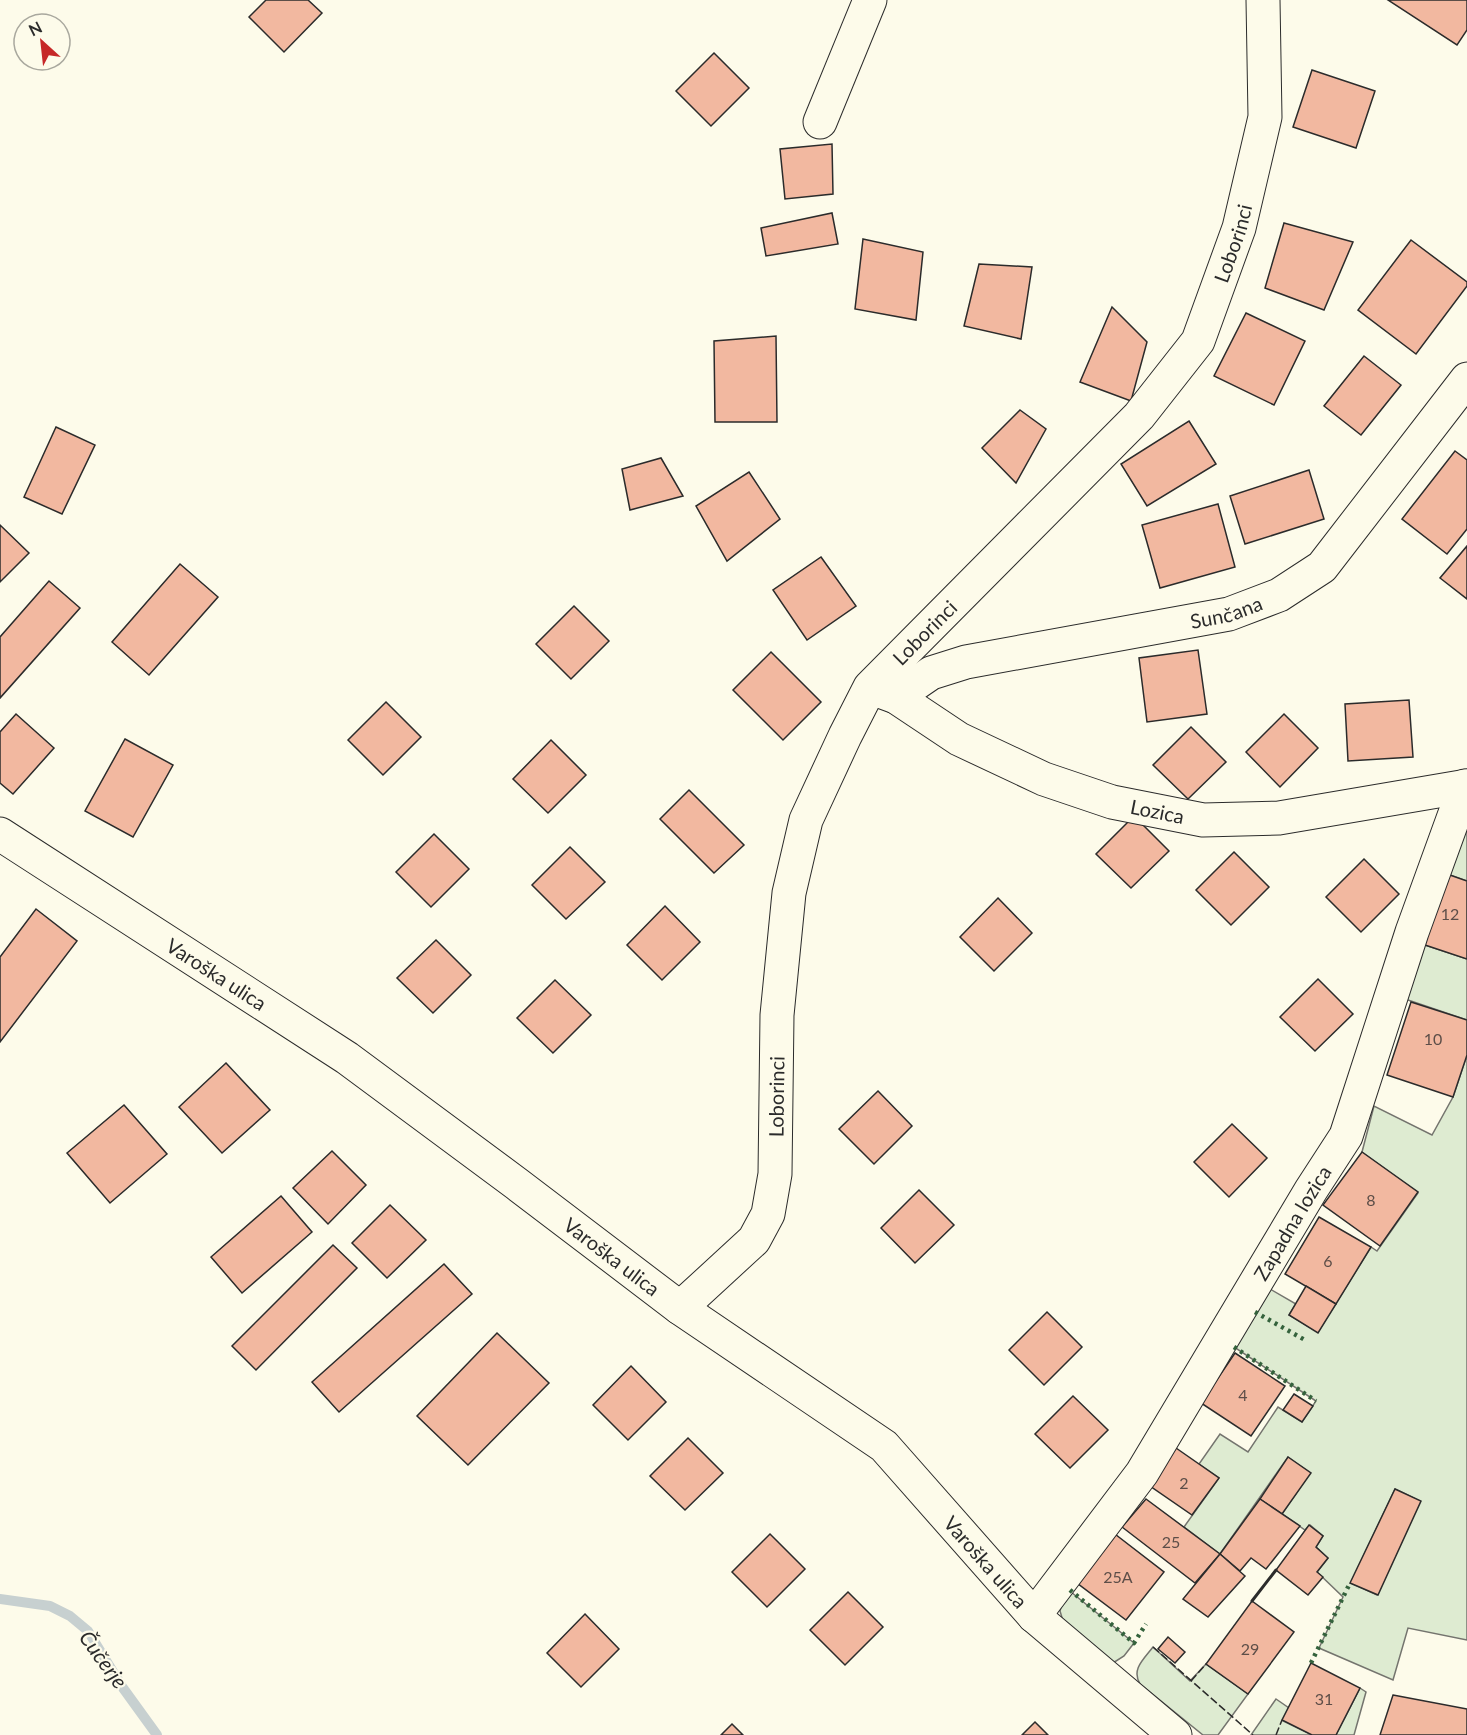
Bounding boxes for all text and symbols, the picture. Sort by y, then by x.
north arrow [12,12,72,72]
text: N [25,17,45,39]
street label: Loborinci [1208,202,1256,286]
street label: Sunčana [1188,591,1265,633]
street label: Loborinci [887,595,961,669]
street label: Lozica [1129,794,1186,828]
house number: 12 [1441,904,1459,923]
street label: Varoška ulica [162,933,271,1015]
house number: 10 [1424,1029,1442,1048]
street label: Loborinci [763,1056,788,1137]
street label: Zapadna lozica [1248,1161,1336,1284]
house number: 8 [1366,1190,1376,1209]
street label: Varoška ulica [559,1212,665,1300]
house number: 6 [1323,1251,1333,1270]
house number: 4 [1238,1385,1248,1404]
house number: 2 [1179,1473,1189,1492]
street label: Varoška ulica [939,1511,1033,1613]
house number: 25 [1162,1532,1180,1551]
house number: 25A [1103,1567,1133,1586]
water label: Čučerje [75,1625,133,1693]
house number: 29 [1241,1639,1259,1658]
house number: 31 [1315,1689,1333,1708]

